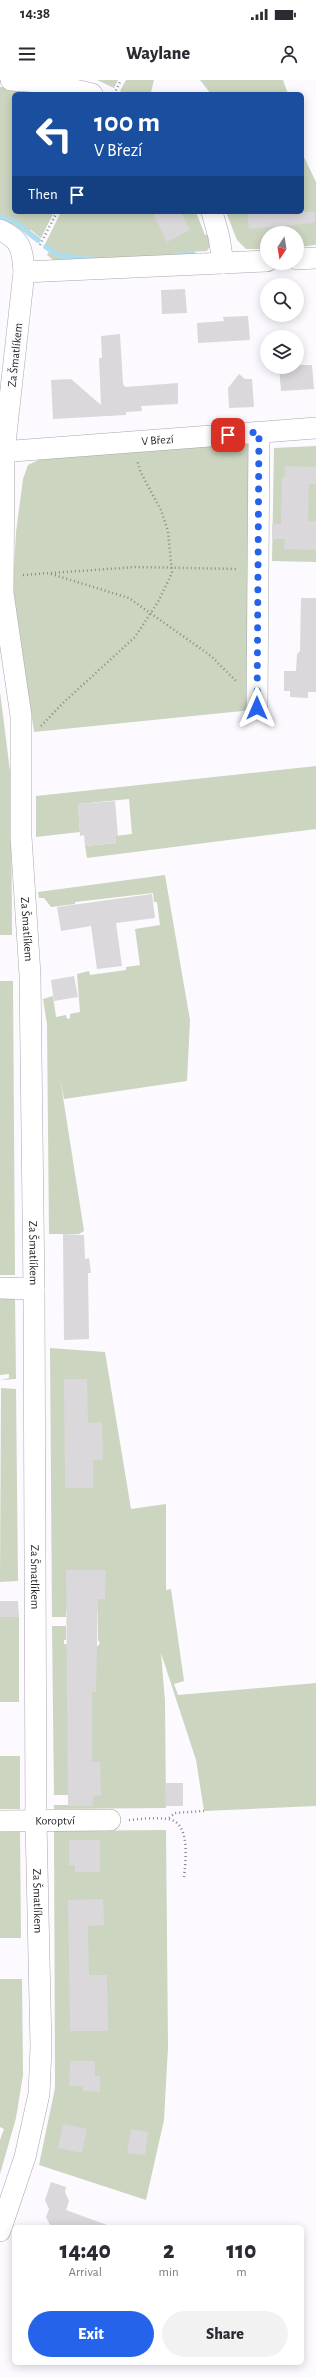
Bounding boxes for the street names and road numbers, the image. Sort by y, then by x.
street label: Za Šmatlíkem [5,322,24,388]
street label: V Březí [141,433,174,447]
street label: Za Šmatlíkem [19,896,35,962]
street label: Za Šmatlíkem [27,1221,40,1285]
street label: Za Šmatlíkem [29,1545,42,1609]
street label: Koroptví [35,1814,75,1827]
street label: Za Šmatlíkem [31,1869,44,1934]

